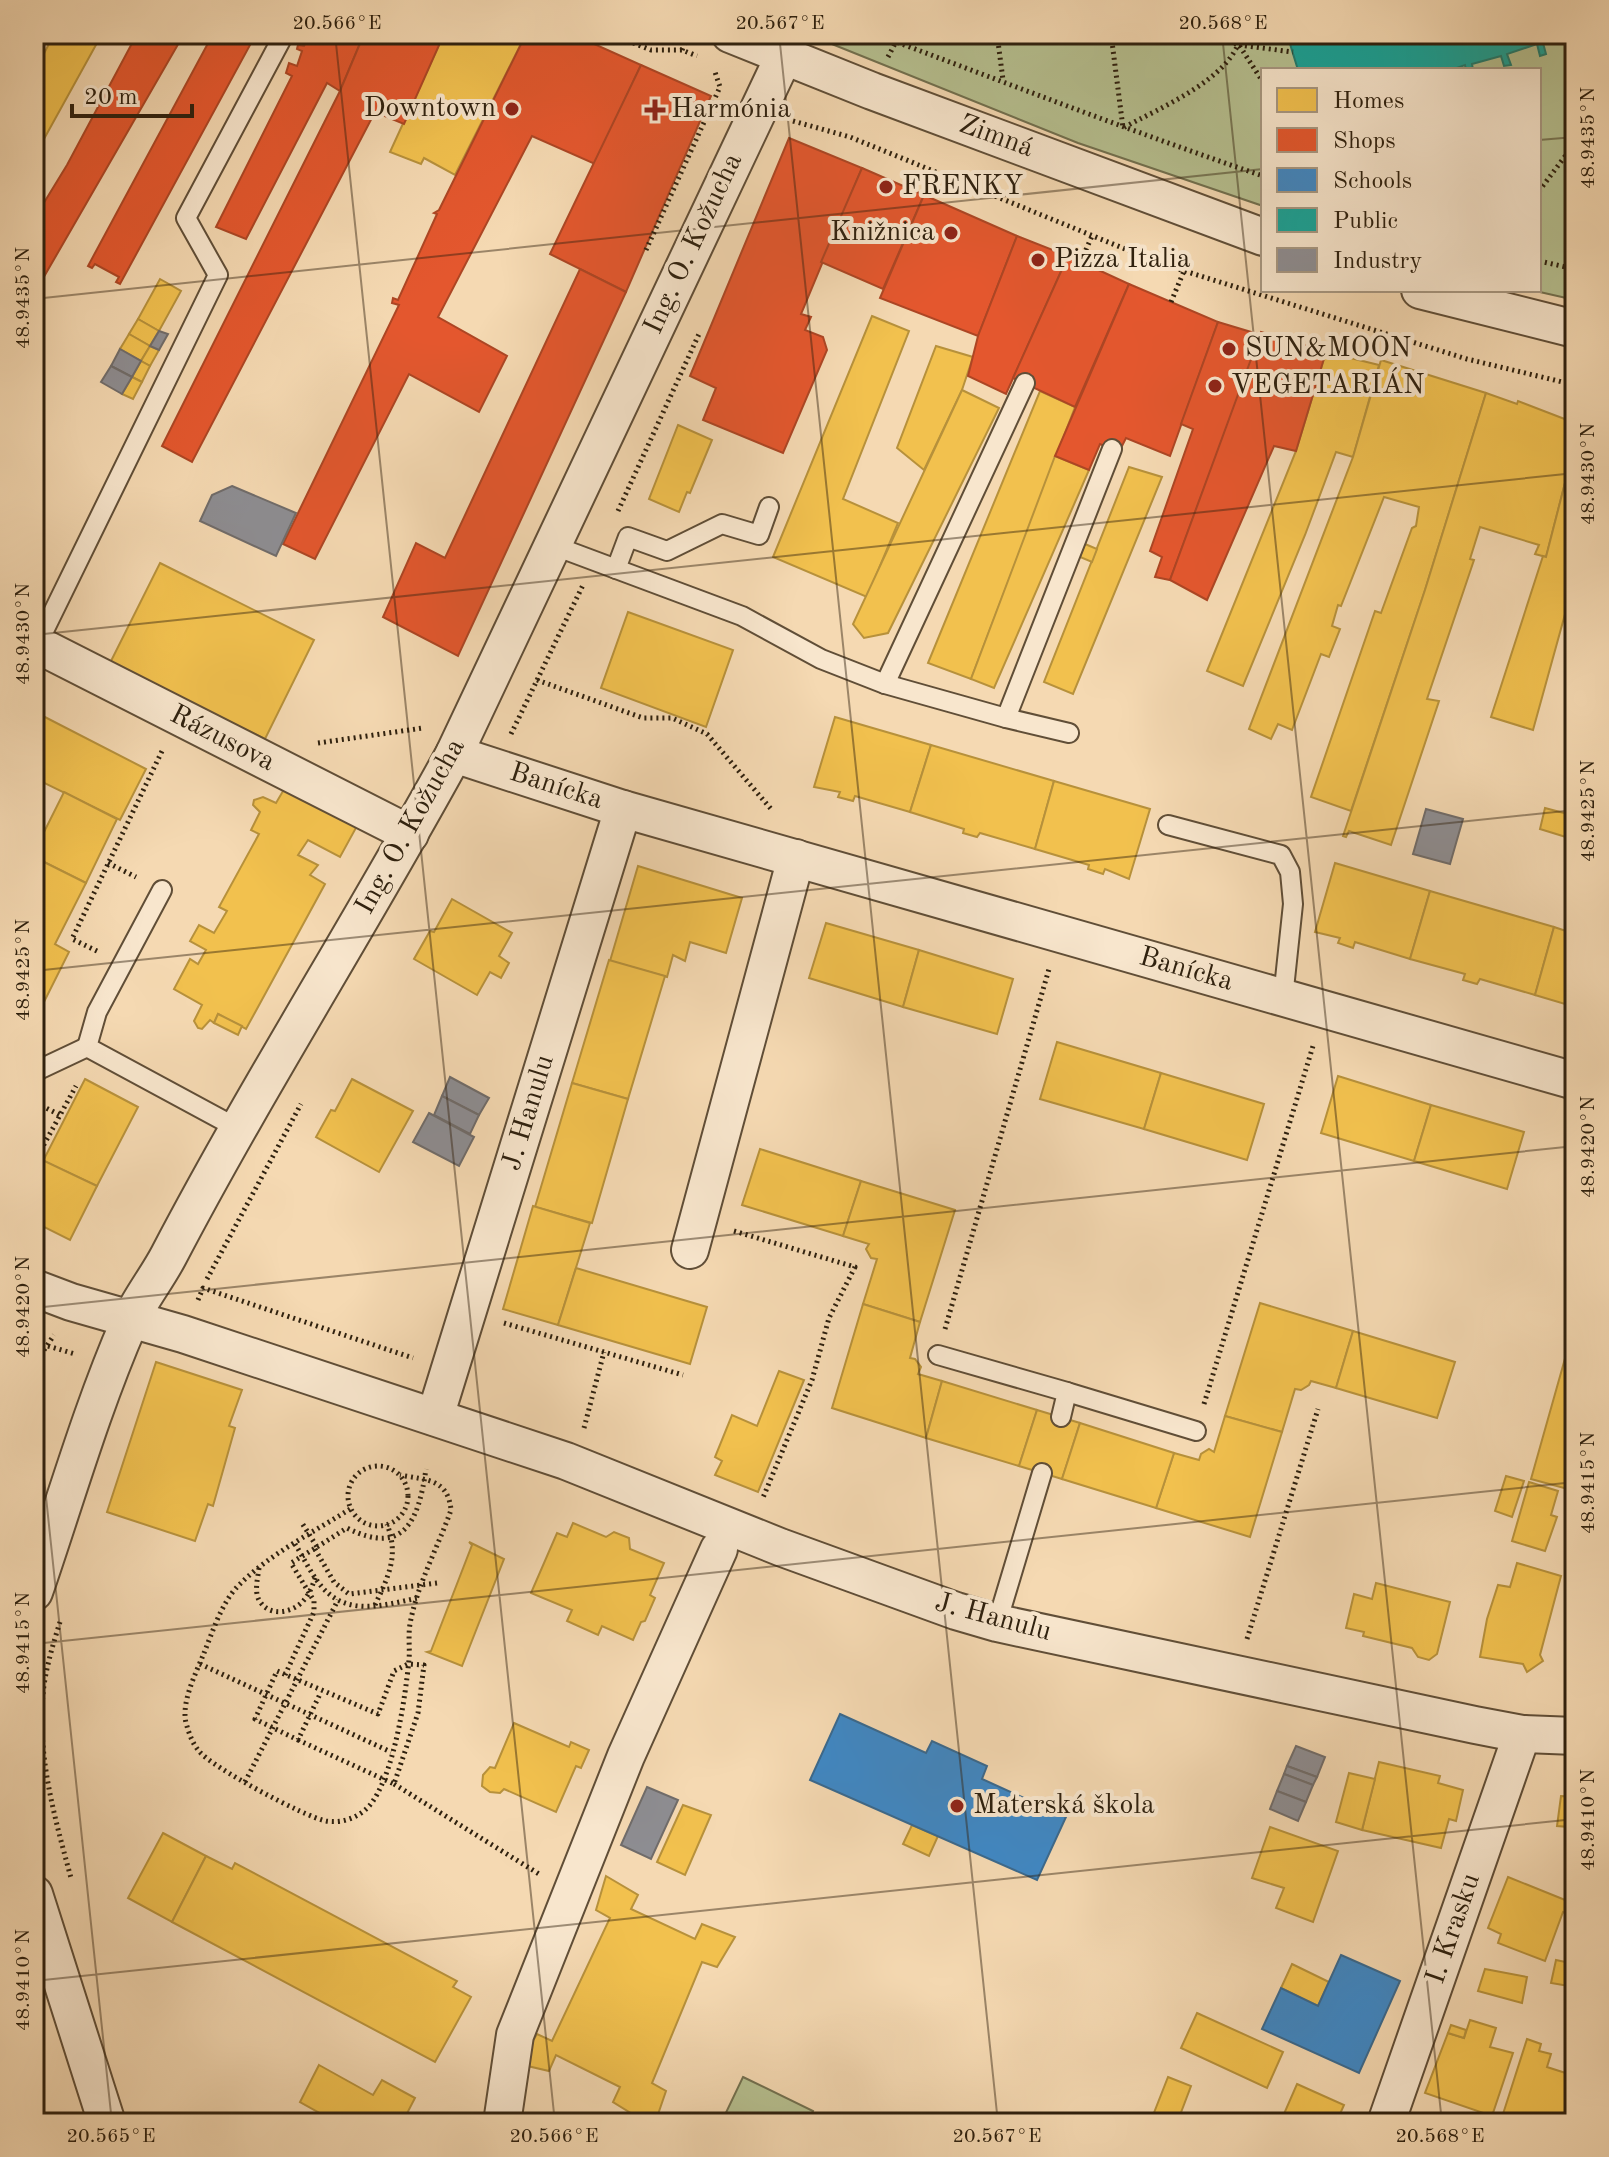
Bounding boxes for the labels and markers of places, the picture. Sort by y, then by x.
place label: Downtown [364,95,496,123]
place label: Harmónia [671,96,791,124]
marker: Downtown [503,100,521,118]
marker: Harmónia [646,101,664,119]
place label: FRENKY [902,173,1023,201]
marker: FRENKY [877,178,895,196]
place label: Knižnica [830,219,935,247]
marker: Knižnica [942,224,960,242]
place label: Pizza Italia [1054,246,1191,274]
marker: Pizza Italia [1029,251,1047,269]
place label: SUN&MOON [1245,335,1411,363]
marker: SUN&MOON [1220,340,1238,358]
place label: VEGETARIÁN [1231,367,1425,400]
marker: VEGETARIÁN [1206,377,1224,395]
place label: Materská škola [973,1792,1155,1820]
marker: Materská škola [948,1797,966,1815]

